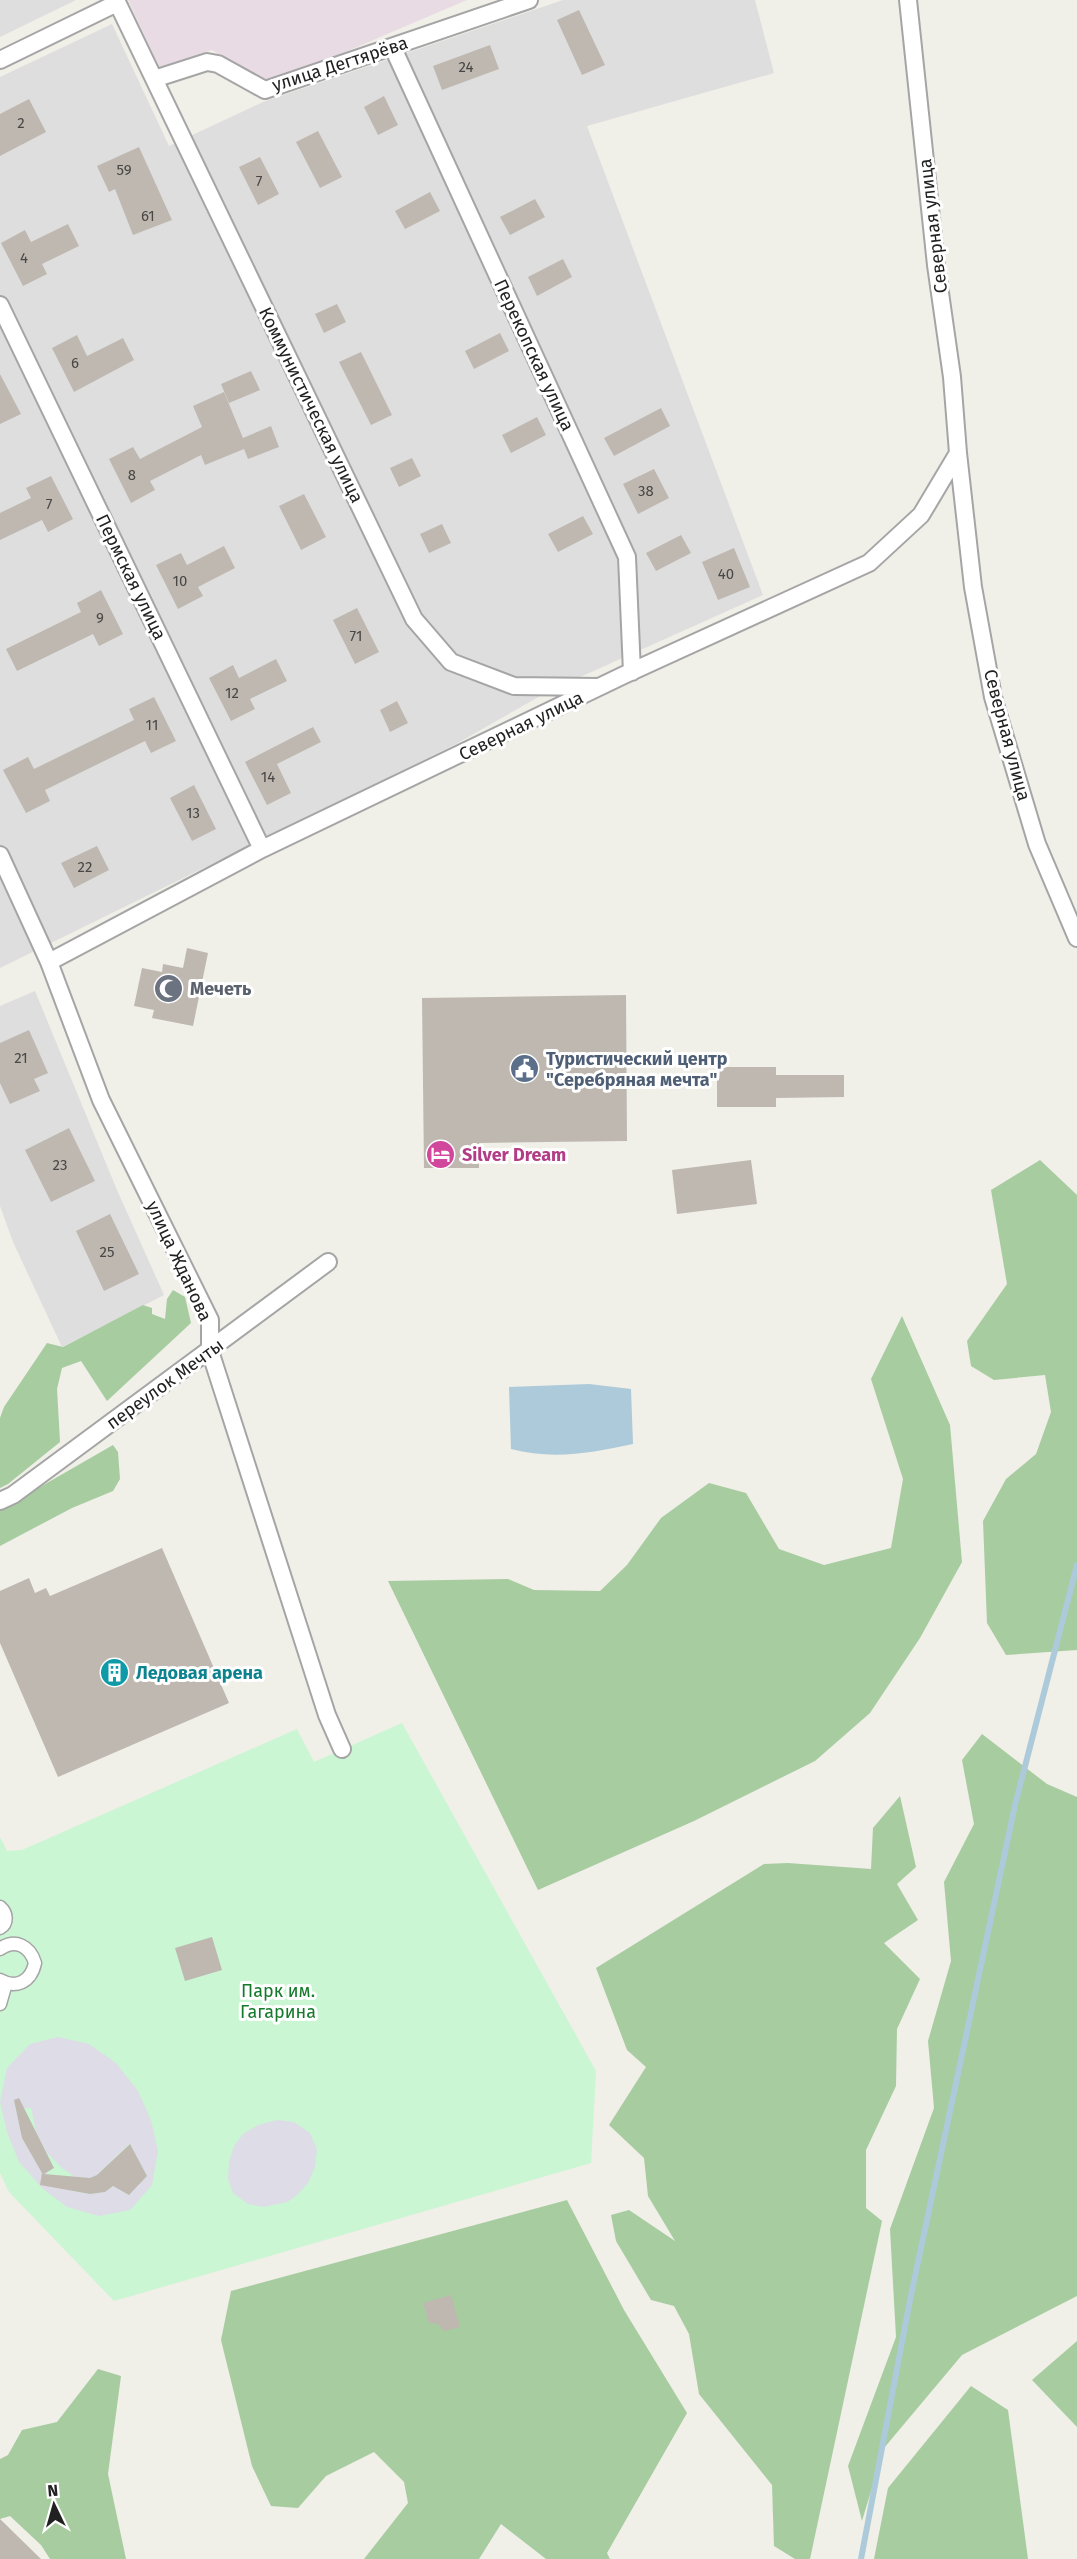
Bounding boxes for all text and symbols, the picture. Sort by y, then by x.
street label: улица Дегтярёва [269,32,411,96]
house number: 24 [458,58,474,76]
house number: 2 [17,114,25,132]
street label: Северная улица [914,157,952,295]
house number: 59 [116,161,132,179]
house number: 7 [256,172,263,190]
house number: 61 [141,207,155,225]
house number: 4 [20,249,28,267]
street label: Перекопская улица [489,276,579,434]
street label: Коммунистическая улица [254,304,368,506]
house number: 6 [71,354,79,372]
house number: 8 [128,466,136,484]
house number: 38 [638,482,654,500]
house number: 7 [46,495,53,513]
street label: Пермская улица [91,511,171,643]
house number: 40 [718,565,734,583]
house number: 10 [173,572,187,590]
house number: 9 [96,609,104,627]
house number: 71 [350,627,362,645]
street label: Северная улица [979,667,1035,803]
house number: 12 [225,684,239,702]
street label: Северная улица [455,686,587,766]
house number: 11 [146,716,158,734]
house number: 14 [261,768,275,786]
house number: 13 [186,804,200,822]
house number: 22 [78,858,92,876]
mosque icon: Мечеть [153,973,185,1005]
place label: Мечеть [190,978,252,1000]
place label: Туристический центр "Серебряная мечта" [546,1048,728,1091]
house number: 21 [14,1049,28,1067]
public building icon: Туристический центр "Серебряная мечта" [509,1053,541,1085]
hotel icon: Silver Dream [425,1139,457,1171]
place label: Silver Dream [462,1144,566,1166]
house number: 23 [53,1156,67,1174]
street label: улица Жданова [141,1197,217,1325]
house number: 25 [100,1243,114,1261]
street label: переулок Мечты [102,1334,228,1434]
building icon: Ледовая арена [99,1657,131,1689]
place label: Ледовая арена [136,1662,263,1684]
park label: Парк им. Гагарина [240,1980,316,2023]
north arrow [24,2475,84,2535]
text: N [47,2481,59,2500]

